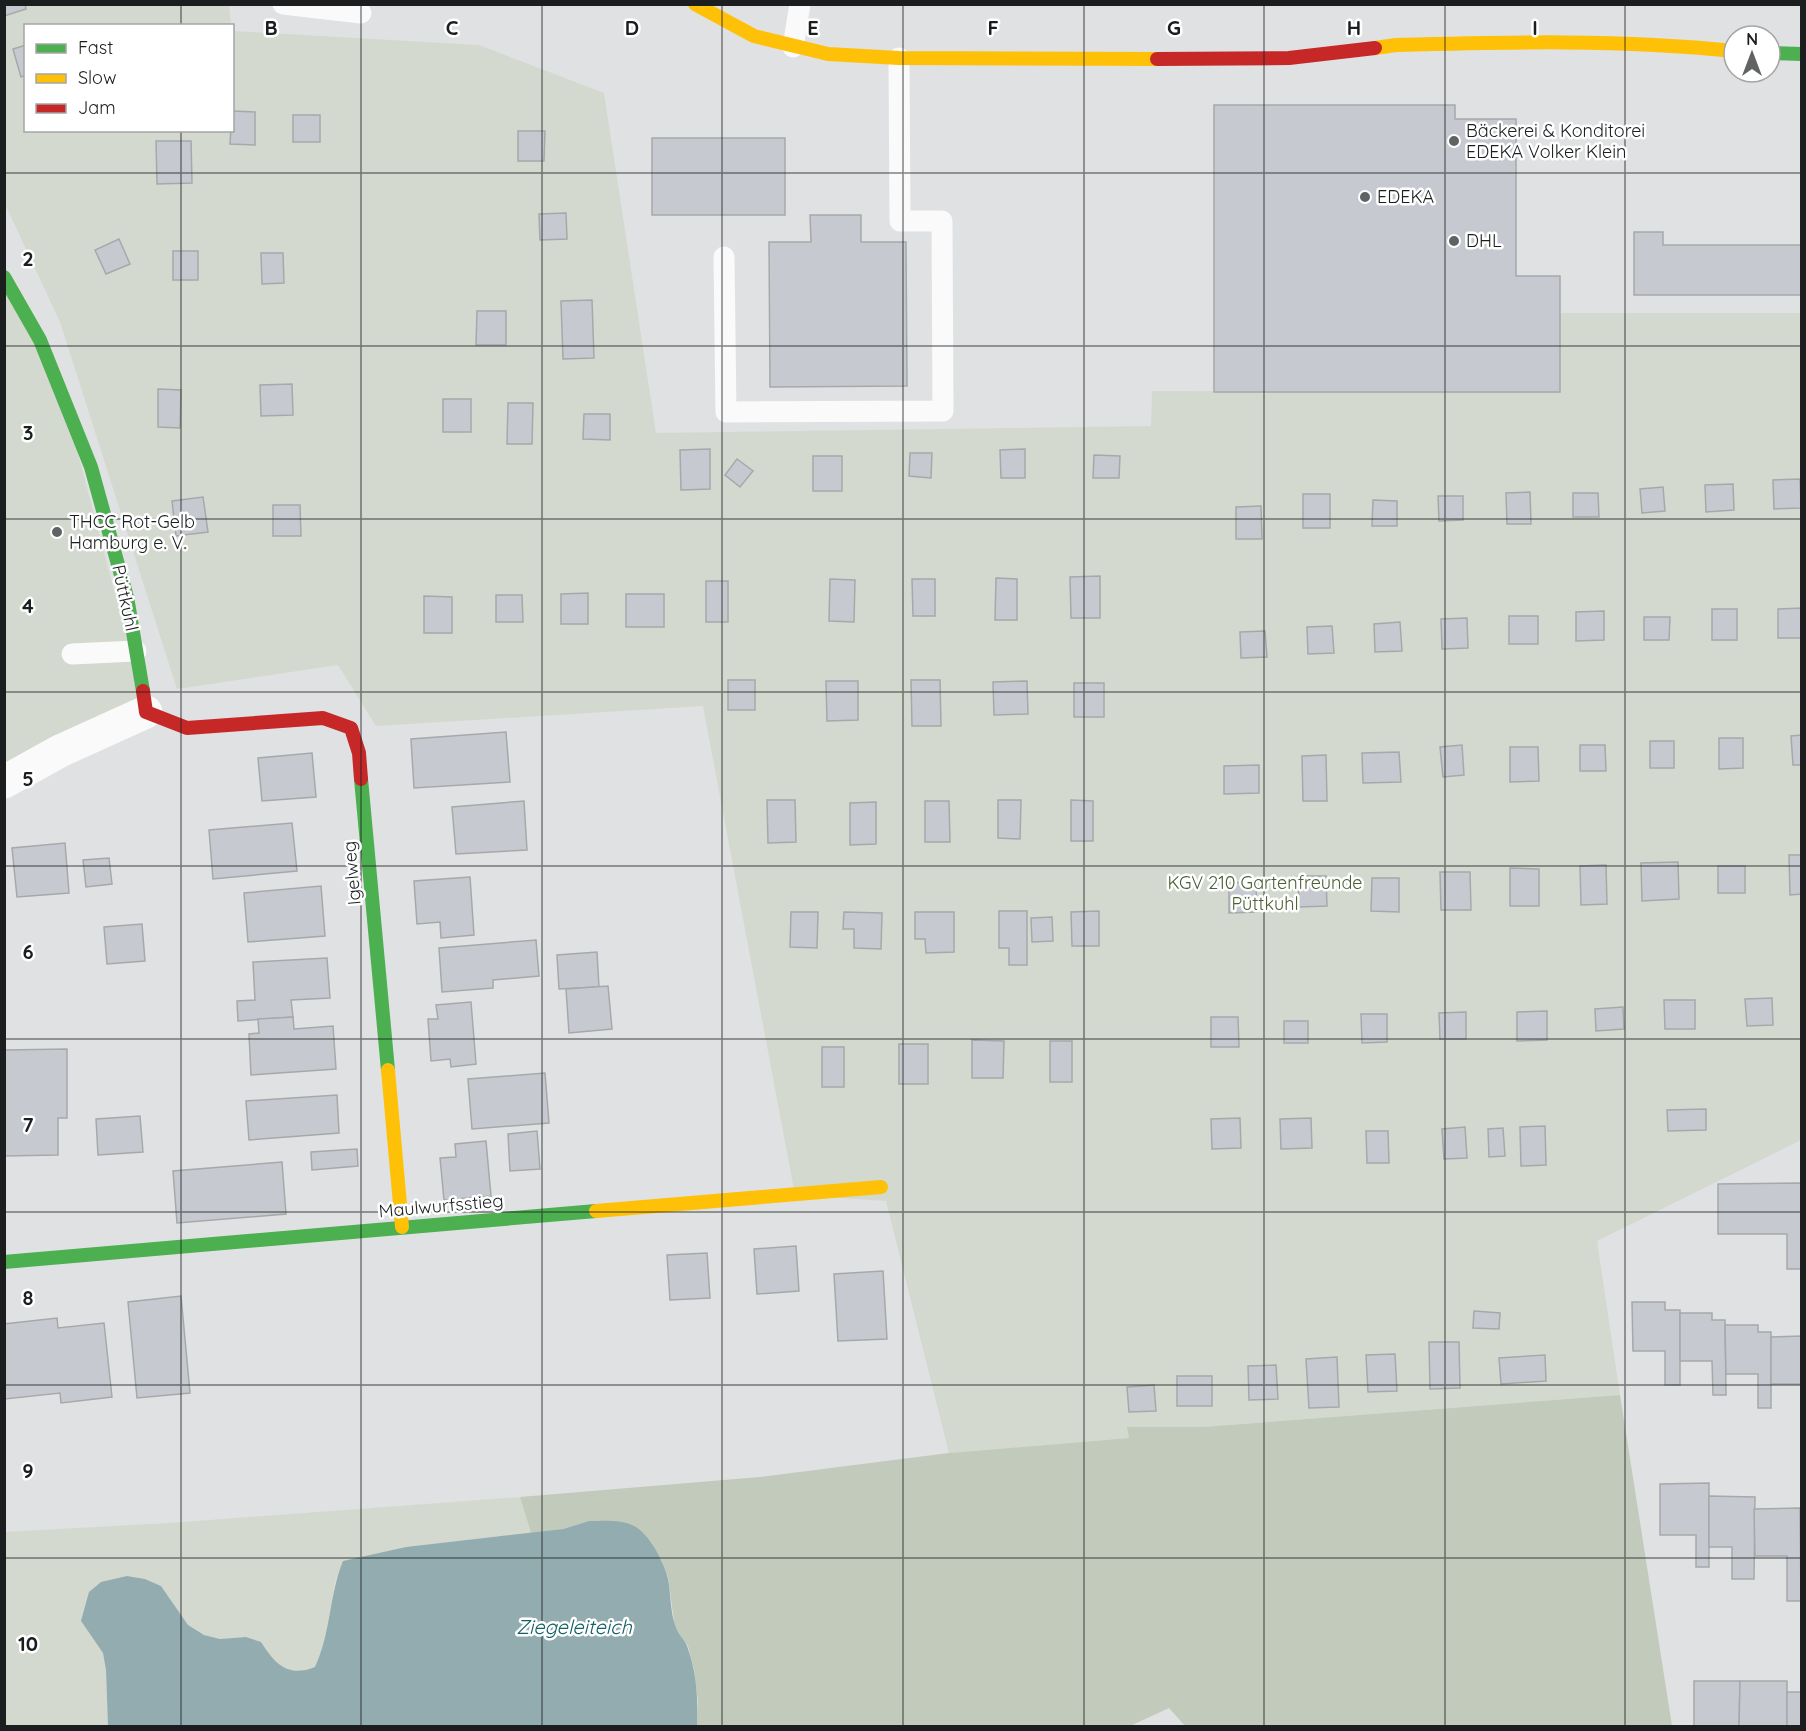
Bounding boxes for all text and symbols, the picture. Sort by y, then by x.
text: B [264,15,278,40]
text: C [446,15,459,40]
text: D [625,15,639,40]
text: E [807,15,819,40]
text: F [987,15,999,40]
text: G [1167,15,1181,40]
text: H [1347,15,1361,40]
text: I [1532,15,1538,40]
legend [24,24,234,132]
north arrow [1722,24,1782,84]
text: N [1746,29,1758,49]
text: Fast [78,36,113,59]
text: Slow [78,66,116,89]
text: Jam [78,96,116,119]
place label: Bäckerei & Konditorei EDEKA Volker Klein [1466,119,1645,163]
marker: Bäckerei & Konditorei EDEKA Volker Klein [1447,134,1461,148]
place label: EDEKA [1377,185,1435,208]
marker: EDEKA [1358,190,1372,204]
place label: DHL [1466,229,1502,252]
marker: DHL [1447,234,1461,248]
text: 2 [22,246,34,271]
text: 3 [23,420,33,445]
place label: THCC Rot-Gelb Hamburg e. V. [69,510,195,554]
marker: THCC Rot-Gelb Hamburg e. V. [50,525,64,539]
street label: Püttkuhl [107,563,144,633]
text: 4 [22,593,34,618]
text: 5 [22,766,34,791]
street label: Igelweg [337,840,366,906]
park label: KGV 210 Gartenfreunde Püttkuhl [1167,871,1363,915]
text: 6 [22,939,34,964]
text: 7 [23,1112,34,1137]
street label: Maulwurfsstieg [378,1189,504,1222]
text: 8 [23,1285,34,1310]
text: 9 [22,1458,34,1483]
water label: Ziegeleiteich [516,1614,632,1639]
text: 10 [18,1631,38,1656]

